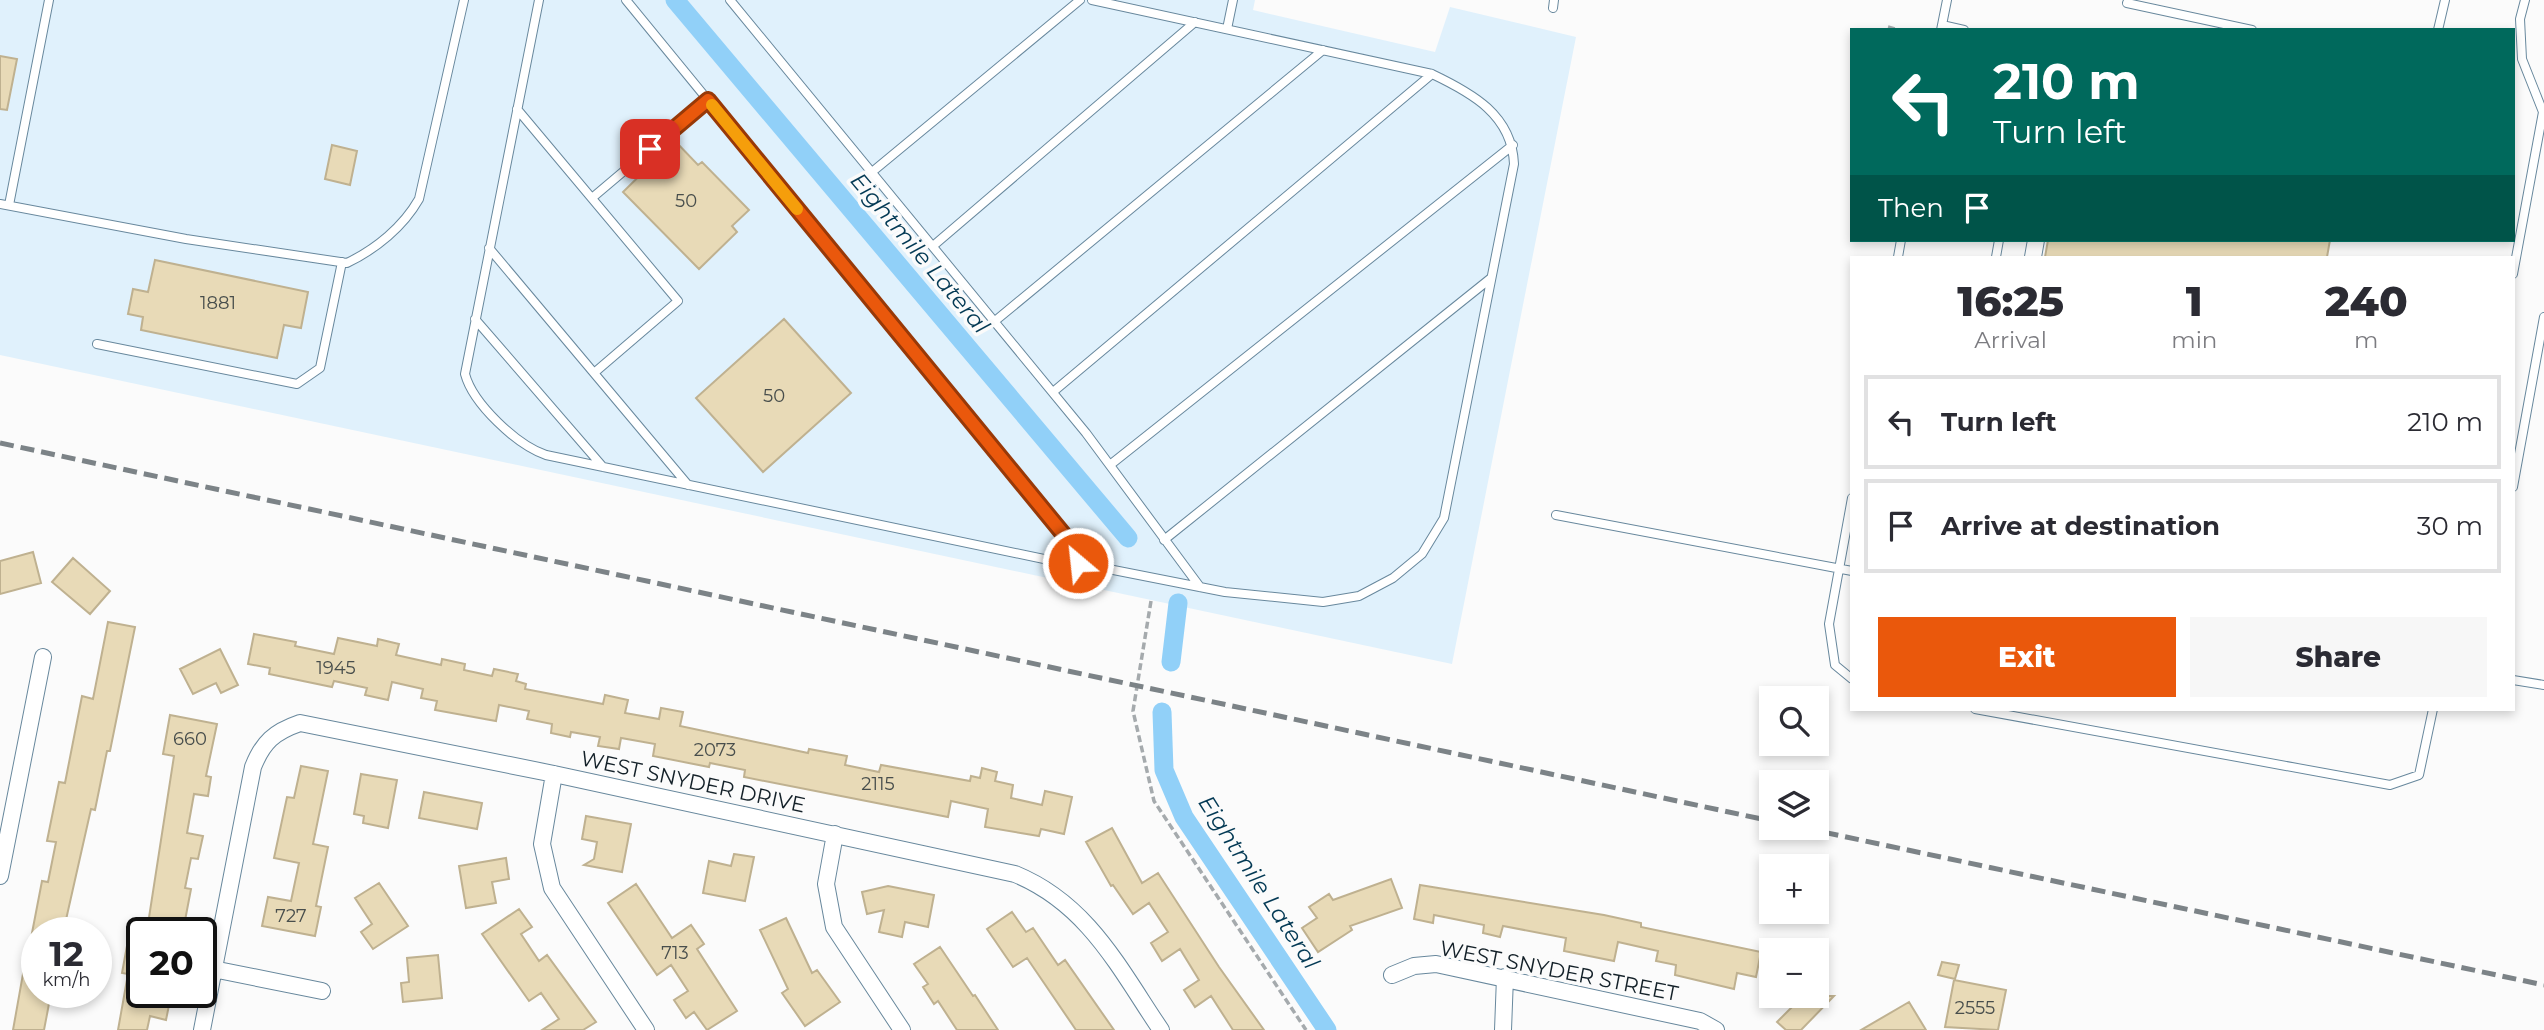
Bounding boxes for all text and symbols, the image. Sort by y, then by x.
text: 210 m [1993,52,2140,111]
icon: left [1878,56,1969,147]
text: Turn left [1993,112,2127,151]
pin [620,119,680,179]
icon: arrive [631,130,669,168]
water label: Eightmile Lateral [845,167,996,340]
icon: arrive [1958,189,1996,227]
house number: 50 [675,190,697,212]
text: Then [1878,192,1944,224]
text: 16:25 [1957,275,2064,327]
text: 1 [2186,275,2203,327]
text: 240 [2325,275,2408,327]
house number: 1881 [200,292,236,314]
text: Arrival [1974,326,2047,354]
text: min [2171,326,2217,354]
text: m [2354,326,2378,354]
house number: 50 [763,385,785,407]
icon: left [1882,403,1920,441]
text: Turn left [1941,406,2057,438]
text: 210 m [2407,406,2483,438]
icon: arrive [1882,507,1920,545]
text: Arrive at destination [1941,510,2220,542]
text: 30 m [2417,510,2483,542]
position arrow [1041,526,1115,600]
button: Exit [1878,617,2176,697]
button: Share [2190,617,2487,697]
house number: 1945 [316,657,356,679]
map controls [1759,686,1829,1008]
button: search [1759,686,1829,756]
house number: 660 [173,728,207,750]
house number: 2073 [694,739,736,761]
street label: WEST SNYDER DRIVE [578,745,808,818]
button: layers [1759,770,1829,840]
house number: 2115 [861,773,895,795]
water label: Eightmile Lateral [1192,790,1326,975]
button: + [1759,854,1829,924]
house number: 727 [275,905,307,927]
speed limit sign: 20 [126,917,217,1008]
text: 12 [49,932,84,975]
street label: WEST SNYDER STREET [1438,935,1680,1006]
button: − [1759,938,1829,1008]
house number: 713 [661,942,689,964]
text: km/h [42,969,91,991]
house number: 2555 [1955,997,1995,1019]

